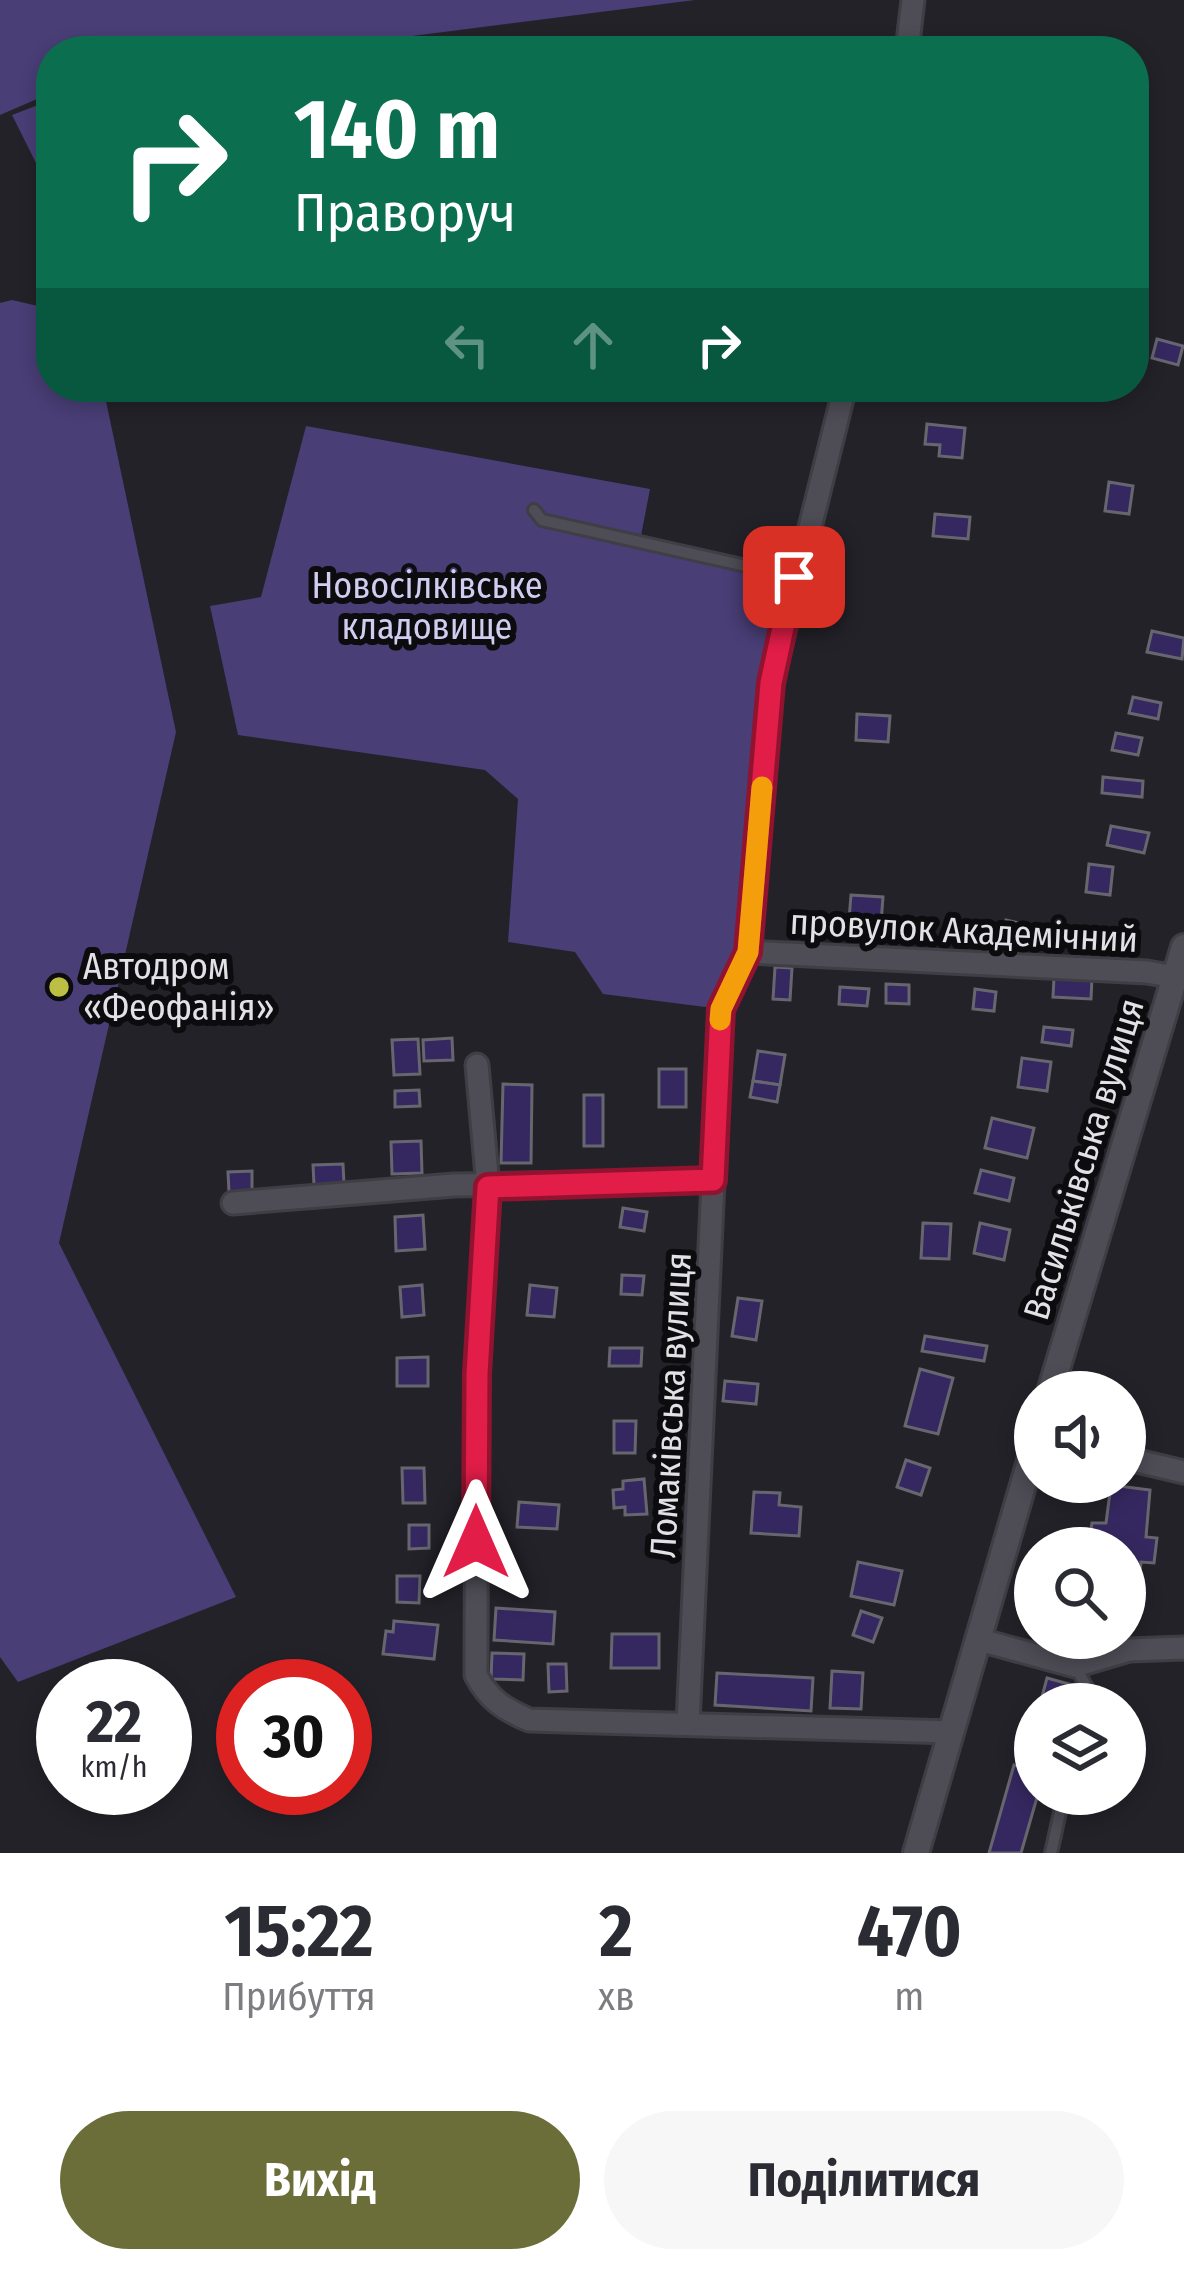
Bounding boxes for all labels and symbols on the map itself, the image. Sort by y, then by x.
pin [743,526,845,628]
park label: Новосілківське кладовище [312,564,542,649]
street label: провулок Академічний [789,900,1139,962]
place label: Автодром «Феофанія» [83,945,275,1030]
marker: Автодром «Феофанія» [46,974,72,1000]
street label: Васильківська вулиця [1014,993,1154,1325]
street label: Ломаківська вулиця [641,1251,701,1559]
position arrow [413,1479,539,1605]
speed limit sign: 30 [216,1659,372,1815]

